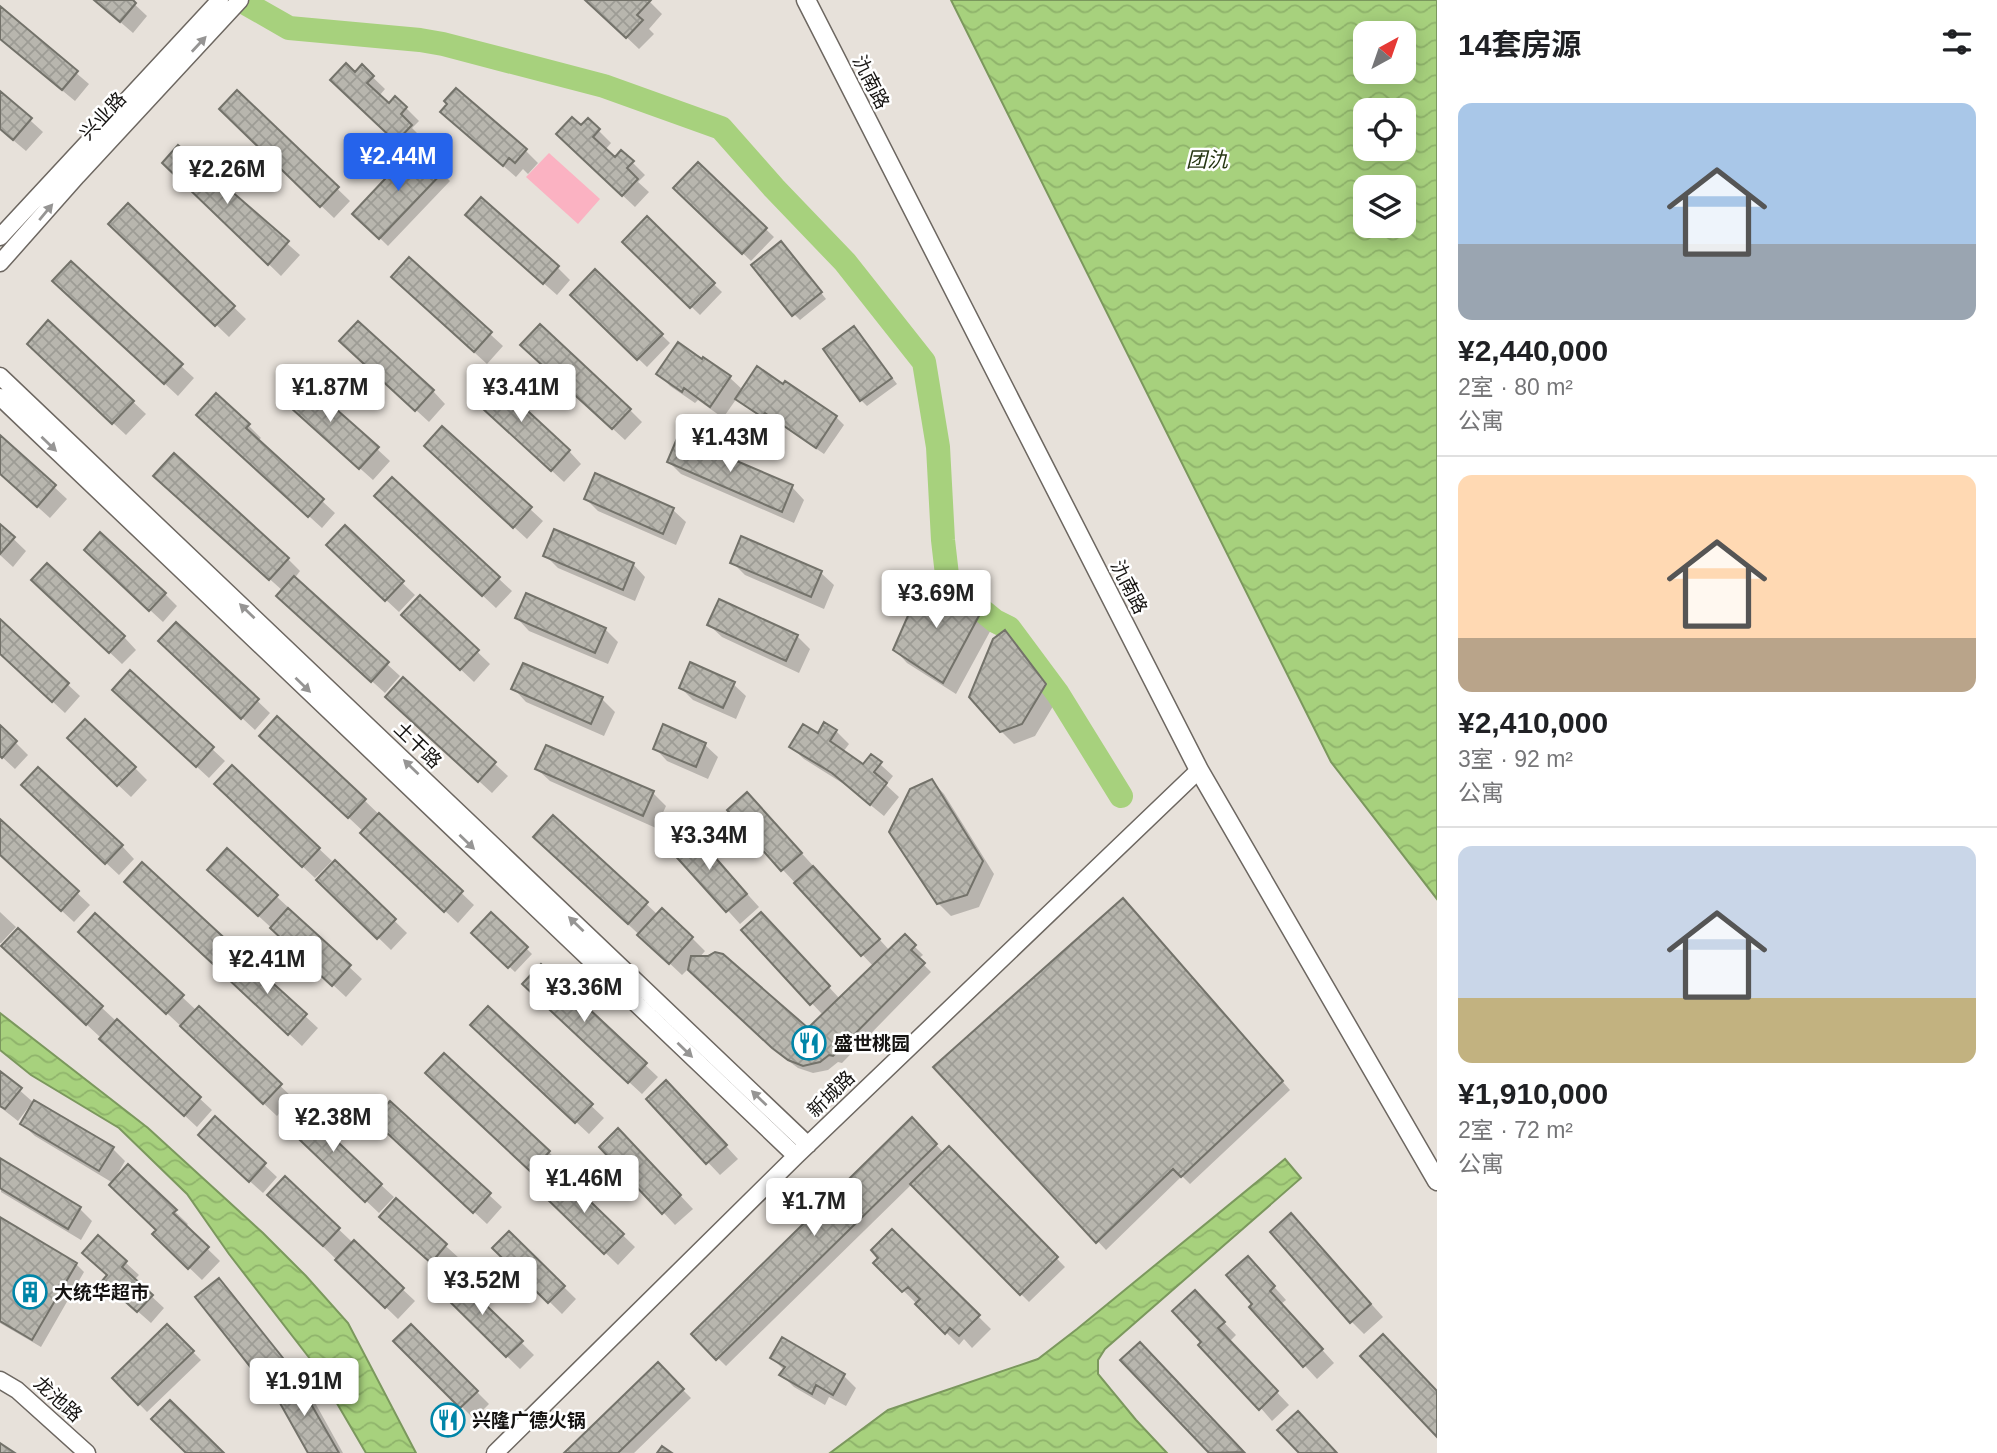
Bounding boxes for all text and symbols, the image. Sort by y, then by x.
north arrow [1353,21,1416,84]
map controls [1353,21,1416,238]
icon: filters [1938,23,1976,61]
text: 14套房源 [1458,28,1581,61]
one-way arrow [190,36,206,53]
street label: 氿南路 [849,52,893,112]
street label: 兴业路 [76,88,130,144]
button: locate [1353,98,1416,161]
pin: ¥2.44M [341,134,455,193]
text: ¥2.44M [360,143,436,169]
pin: ¥2.26M [170,146,284,206]
water label: 团氿 [1186,148,1228,171]
icon: home [1654,149,1780,275]
text: ¥2.26M [189,156,265,182]
button: layers [1353,175,1416,238]
one-way arrow [38,204,53,221]
text: ¥2,440,000 [1458,334,1608,367]
pin: ¥1.87M [273,364,387,424]
pin: ¥3.41M [464,364,578,424]
text: ¥1.87M [292,374,368,400]
text: ¥3.41M [483,374,559,400]
text: 2室 · 80 m² [1458,374,1573,400]
text: 公寓 [1458,408,1504,434]
pin: ¥1.43M [673,414,787,474]
text: ¥1.43M [692,424,768,450]
one-way arrow [41,435,58,452]
icon: home [1654,521,1780,647]
street label: 氿南路 [1107,557,1151,617]
pin: ¥3.69M [879,570,993,630]
text: ¥3.69M [898,580,974,606]
one-way arrow [239,603,256,619]
one-way arrow [294,677,311,693]
text: ¥2,410,000 [1458,706,1608,739]
street label: 土干路 [390,718,446,772]
text: 3室 · 92 m² [1458,746,1573,772]
one-way arrow [403,759,420,776]
text: 公寓 [1458,780,1504,806]
pin: ¥3.34M [652,812,766,872]
text: ¥3.34M [671,822,747,848]
one-way arrow [459,834,476,851]
icon: home [1654,892,1780,1018]
one-way arrow [568,917,585,933]
pin: ¥2.41M [210,936,324,996]
text: ¥2.41M [229,946,305,972]
pin: ¥3.36M [527,964,641,1024]
text: ¥3.36M [546,974,622,1000]
restaurant icon: 盛世桃园 [790,1024,828,1062]
place label: 盛世桃园 [834,1033,910,1054]
one-way arrow [676,1042,693,1058]
street label: 新城路 [803,1067,859,1121]
text: ¥1,910,000 [1458,1077,1608,1110]
one-way arrow [750,1090,767,1107]
pin: ¥2.38M [276,1094,390,1154]
text: ¥2.38M [295,1104,371,1130]
text: 2室 · 72 m² [1458,1117,1573,1143]
text: 公寓 [1458,1151,1504,1177]
pin: ¥1.46M [527,1156,641,1215]
text: ¥1.46M [546,1165,622,1191]
pin: ¥1.7M [765,1178,863,1238]
text: ¥1.7M [782,1188,846,1214]
pin: ¥3.52M [425,1258,539,1317]
text: ¥3.52M [444,1267,520,1293]
building icon: 大统华超市 [11,1273,49,1311]
place label: 大统华超市 [54,1282,149,1303]
pin: ¥1.91M [247,1358,361,1418]
text: ¥1.91M [266,1368,342,1394]
street label: 龙池路 [30,1372,86,1426]
restaurant icon: 兴隆广德火锅 [429,1401,467,1439]
place label: 兴隆广德火锅 [472,1410,586,1431]

